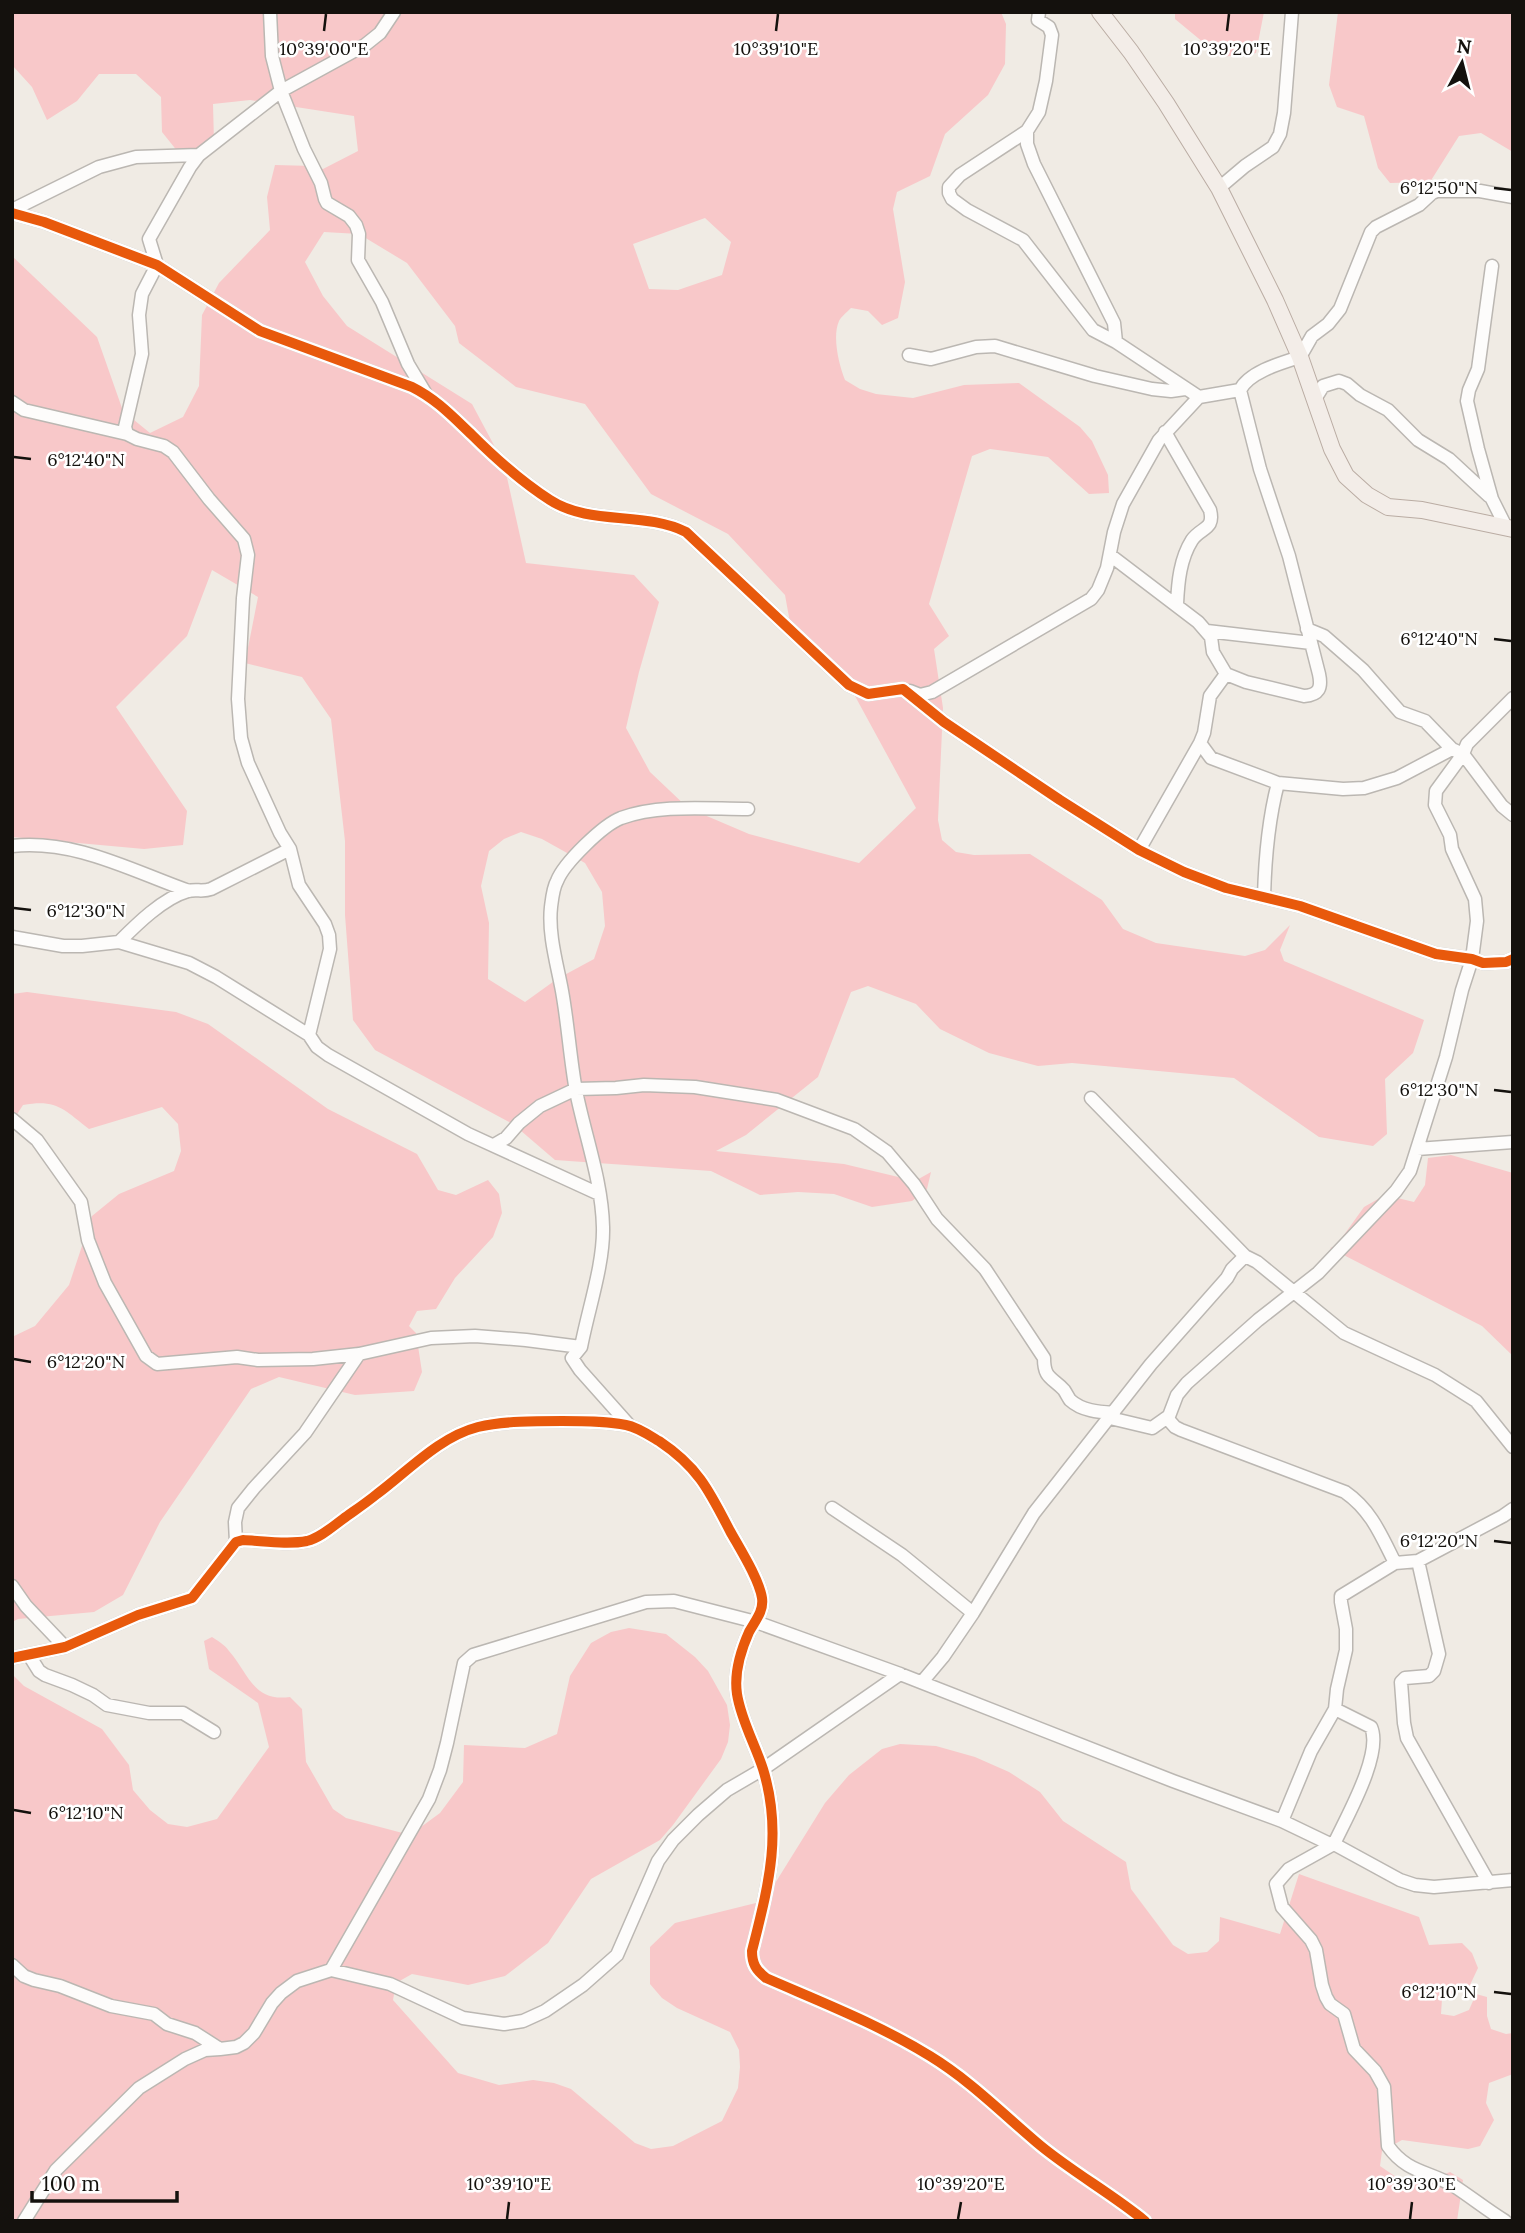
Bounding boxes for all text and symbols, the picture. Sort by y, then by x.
north arrow [1427,28,1497,98]
text: N [1455,33,1473,59]
text: 10°39'00"E [280,37,368,60]
text: 10°39'10"E [734,37,818,60]
text: 10°39'20"E [1183,37,1271,60]
text: 6°12'50"N [1400,176,1478,199]
text: 6°12'40"N [47,448,125,471]
text: 6°12'40"N [1400,627,1478,650]
text: 6°12'30"N [47,899,125,922]
text: 6°12'30"N [1400,1078,1478,1101]
text: 6°12'20"N [47,1350,125,1373]
text: 6°12'20"N [1400,1529,1478,1552]
text: 6°12'10"N [48,1801,124,1824]
text: 6°12'10"N [1401,1980,1477,2003]
scale bar [32,2160,177,2204]
text: 100 m [42,2170,100,2197]
text: 10°39'10"E [467,2172,551,2195]
text: 10°39'20"E [917,2172,1005,2195]
text: 10°39'30"E [1368,2172,1456,2195]

